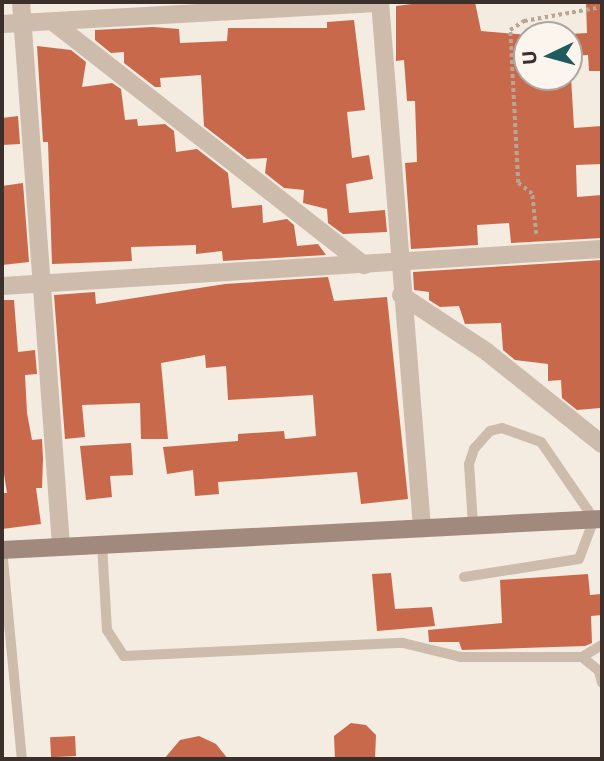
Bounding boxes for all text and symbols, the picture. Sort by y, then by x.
north arrow [513,21,583,91]
text: U [517,50,541,66]

